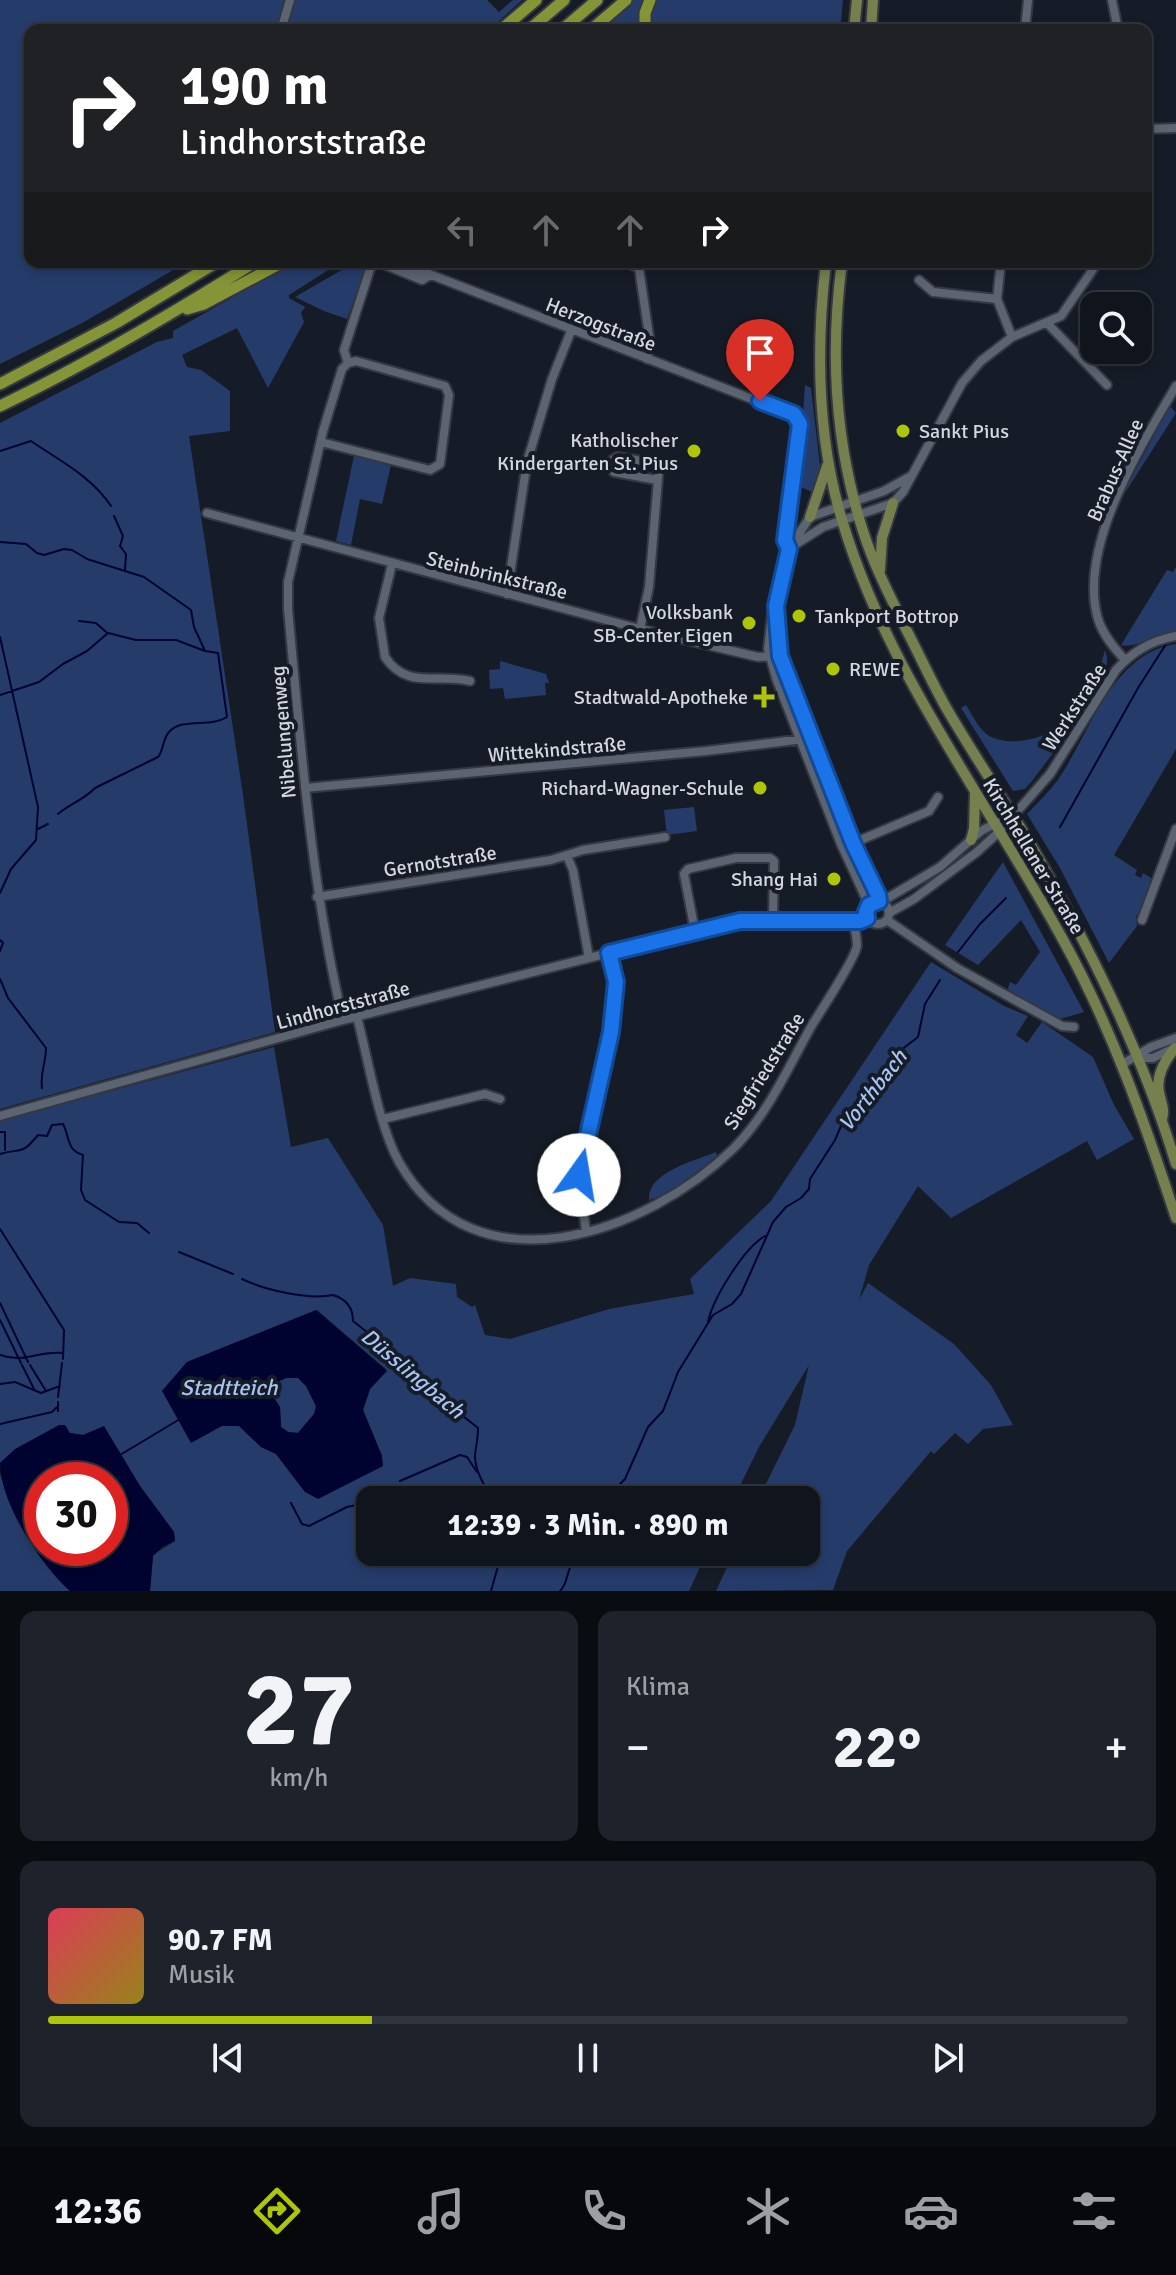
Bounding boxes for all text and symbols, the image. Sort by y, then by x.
text: 190 m [180,51,328,120]
icon: right [48,56,152,160]
text: Lindhorststraße [180,120,427,165]
icon: left [440,208,484,252]
icon: ahead [524,208,568,252]
icon: ahead [608,208,652,252]
icon: right [692,208,736,252]
street label: Herzogstraße [542,292,660,357]
map controls [1080,292,1152,364]
button: search [1080,292,1152,364]
pin [726,319,794,401]
icon: arrive [738,331,782,375]
street label: Brabus-Allee [1082,415,1149,525]
place label: Sankt Pius [919,419,1009,444]
marker: Sankt Pius [894,422,912,440]
place label: Katholischer Kindergarten St. Pius [497,428,679,476]
marker: Katholischer Kindergarten St. Pius [685,442,703,460]
street label: Steinbrinkstraße [424,546,570,605]
place label: Volksbank SB-Center Eigen [593,600,733,648]
place label: Tankport Bottrop [815,604,959,629]
marker: Tankport Bottrop [790,607,808,625]
marker: Volksbank SB-Center Eigen [740,614,758,632]
place label: REWE [849,657,901,682]
street label: Werkstraße [1037,659,1112,756]
marker: REWE [824,660,842,678]
street label: Nibelungenweg [265,665,302,799]
place label: Stadtwald-Apotheke [574,685,748,710]
marker: Stadtwald-Apotheke [755,688,773,706]
street label: Wittekindstraße [487,731,627,768]
street label: Kirchhellener Straße [977,774,1090,939]
place label: Richard-Wagner-Schule [541,776,744,801]
marker: Richard-Wagner-Schule [751,779,769,797]
street label: Gernotstraße [382,840,498,883]
place label: Shang Hai [731,867,818,892]
marker: Shang Hai [825,870,843,888]
street label: Lindhorststraße [274,976,413,1035]
street label: Siegfriedstraße [718,1008,810,1135]
water label: Vorthbach [832,1043,913,1137]
position arrow [537,1133,621,1217]
water label: Düsslingbach [356,1322,471,1425]
water label: Stadtteich [180,1374,279,1401]
speed limit sign: 30 [24,1462,128,1566]
text: 12:39 · 3 Min. · 890 m [447,1507,729,1544]
text: 27 [243,1646,355,1774]
text: Klima [626,1671,690,1703]
text: 22° [833,1711,921,1785]
text: − [626,1721,650,1775]
text: + [1104,1721,1128,1775]
text: km/h [270,1762,328,1794]
text: 90.7 FM [168,1922,273,1959]
text: Musik [168,1959,235,1991]
icon: previous [206,2036,250,2080]
icon: pause [566,2036,610,2080]
icon: next [926,2036,970,2080]
icon: directions [249,2183,305,2239]
icon: music [413,2183,469,2239]
icon: phone [576,2183,632,2239]
icon: climate [740,2183,796,2239]
icon: car [903,2183,959,2239]
icon: filters [1066,2183,1122,2239]
text: 12:36 [54,2189,142,2234]

